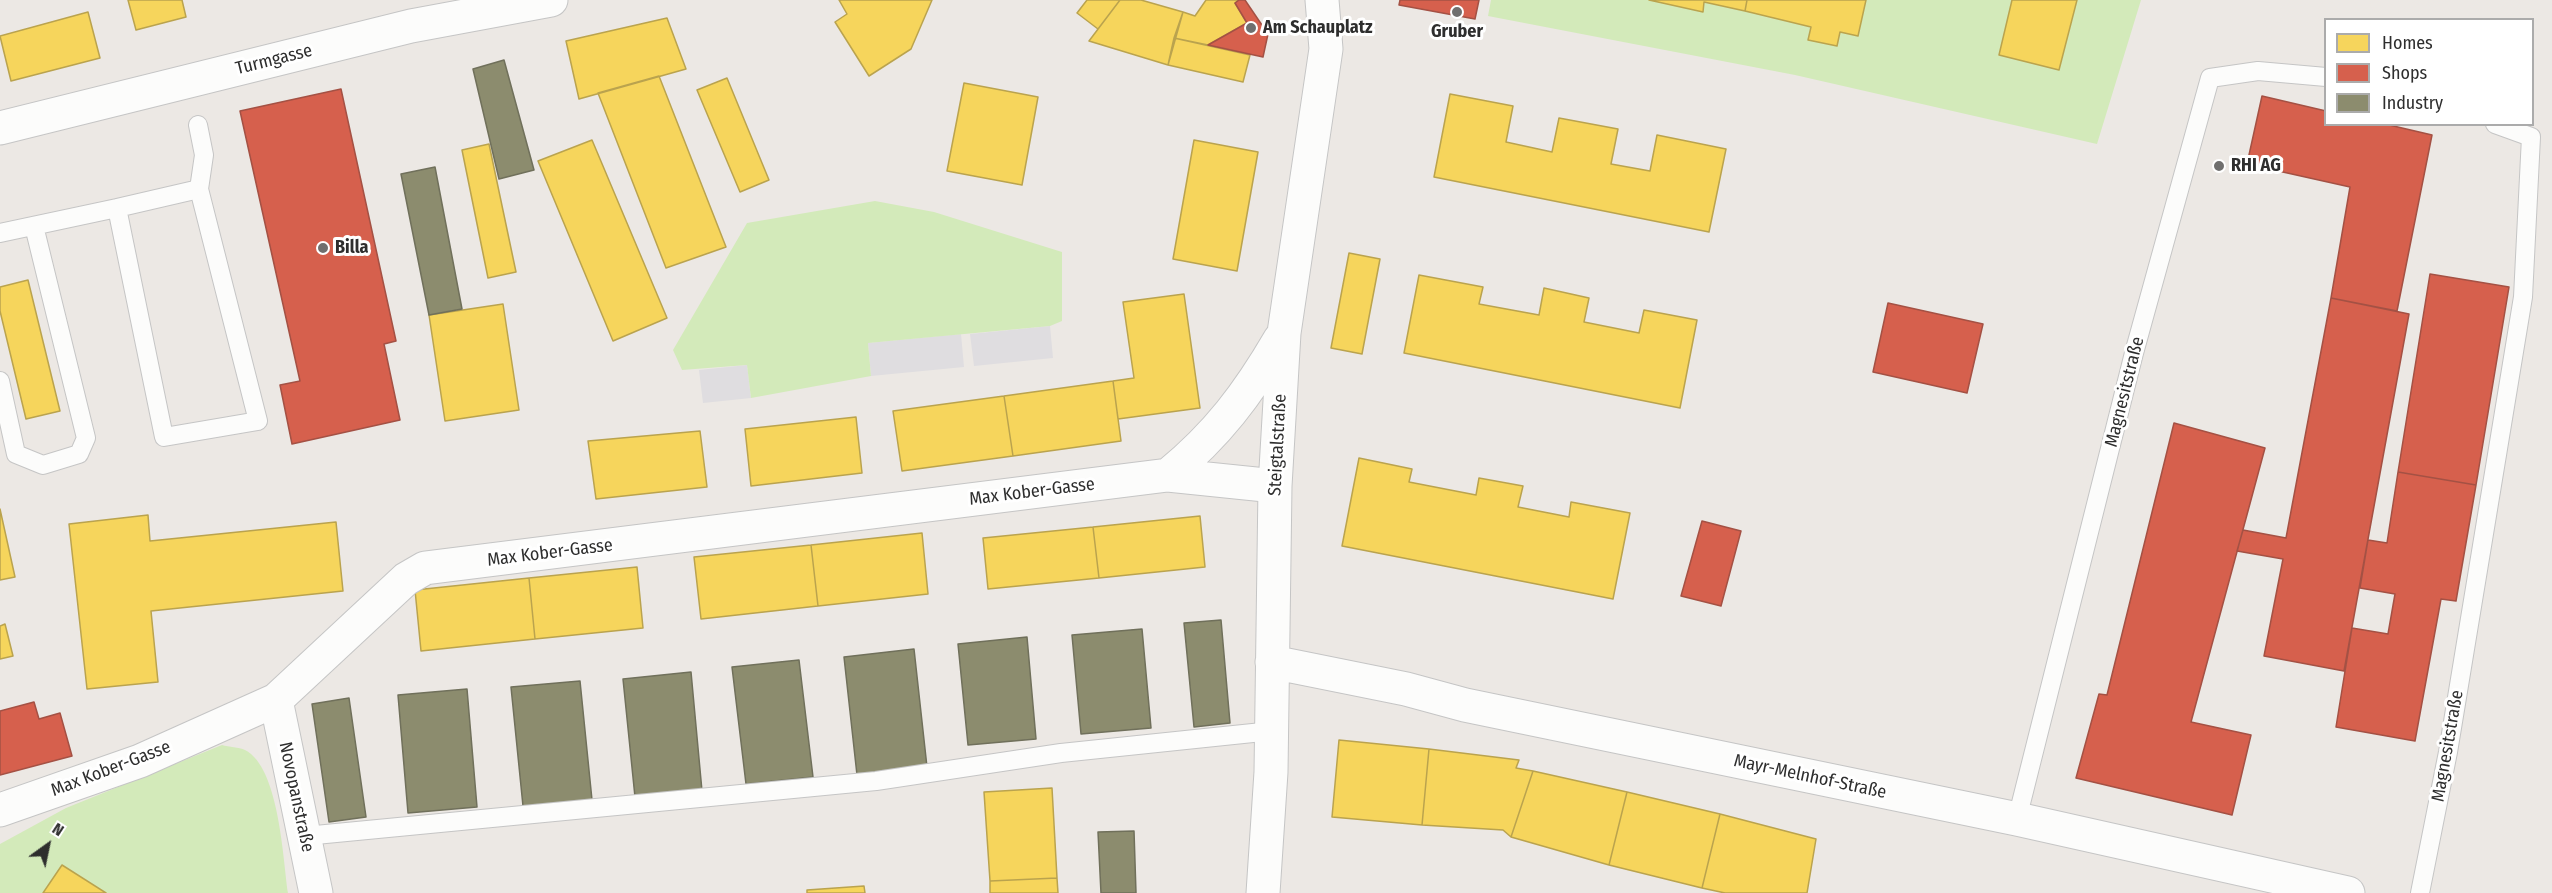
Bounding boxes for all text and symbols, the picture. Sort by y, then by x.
marker: Gruber [1450,5,1464,19]
place label: Am Schauplatz [1263,17,1373,39]
legend [2324,18,2534,126]
marker: Am Schauplatz [1244,21,1258,35]
place label: Gruber [1431,21,1483,43]
text: Homes [2382,32,2433,54]
street label: Turmgasse [234,40,314,80]
text: Shops [2382,62,2427,84]
text: Industry [2382,92,2443,114]
place label: RHI AG [2231,155,2281,177]
marker: RHI AG [2212,159,2226,173]
place label: Billa [335,237,368,259]
marker: Billa [316,241,330,255]
street label: Magnesitstraße [2101,335,2149,449]
street label: Steigtalstraße [1265,393,1291,497]
street label: Max Kober-Gasse [968,474,1096,510]
street label: Max Kober-Gasse [486,535,614,571]
street label: Magnesitstraße [2428,688,2468,804]
street label: Max Kober-Gasse [48,736,174,802]
street label: Novopanstraße [274,740,318,854]
street label: Mayr-Melnhof-Straße [1732,750,1888,804]
north arrow [18,815,78,875]
text: N [49,819,67,840]

